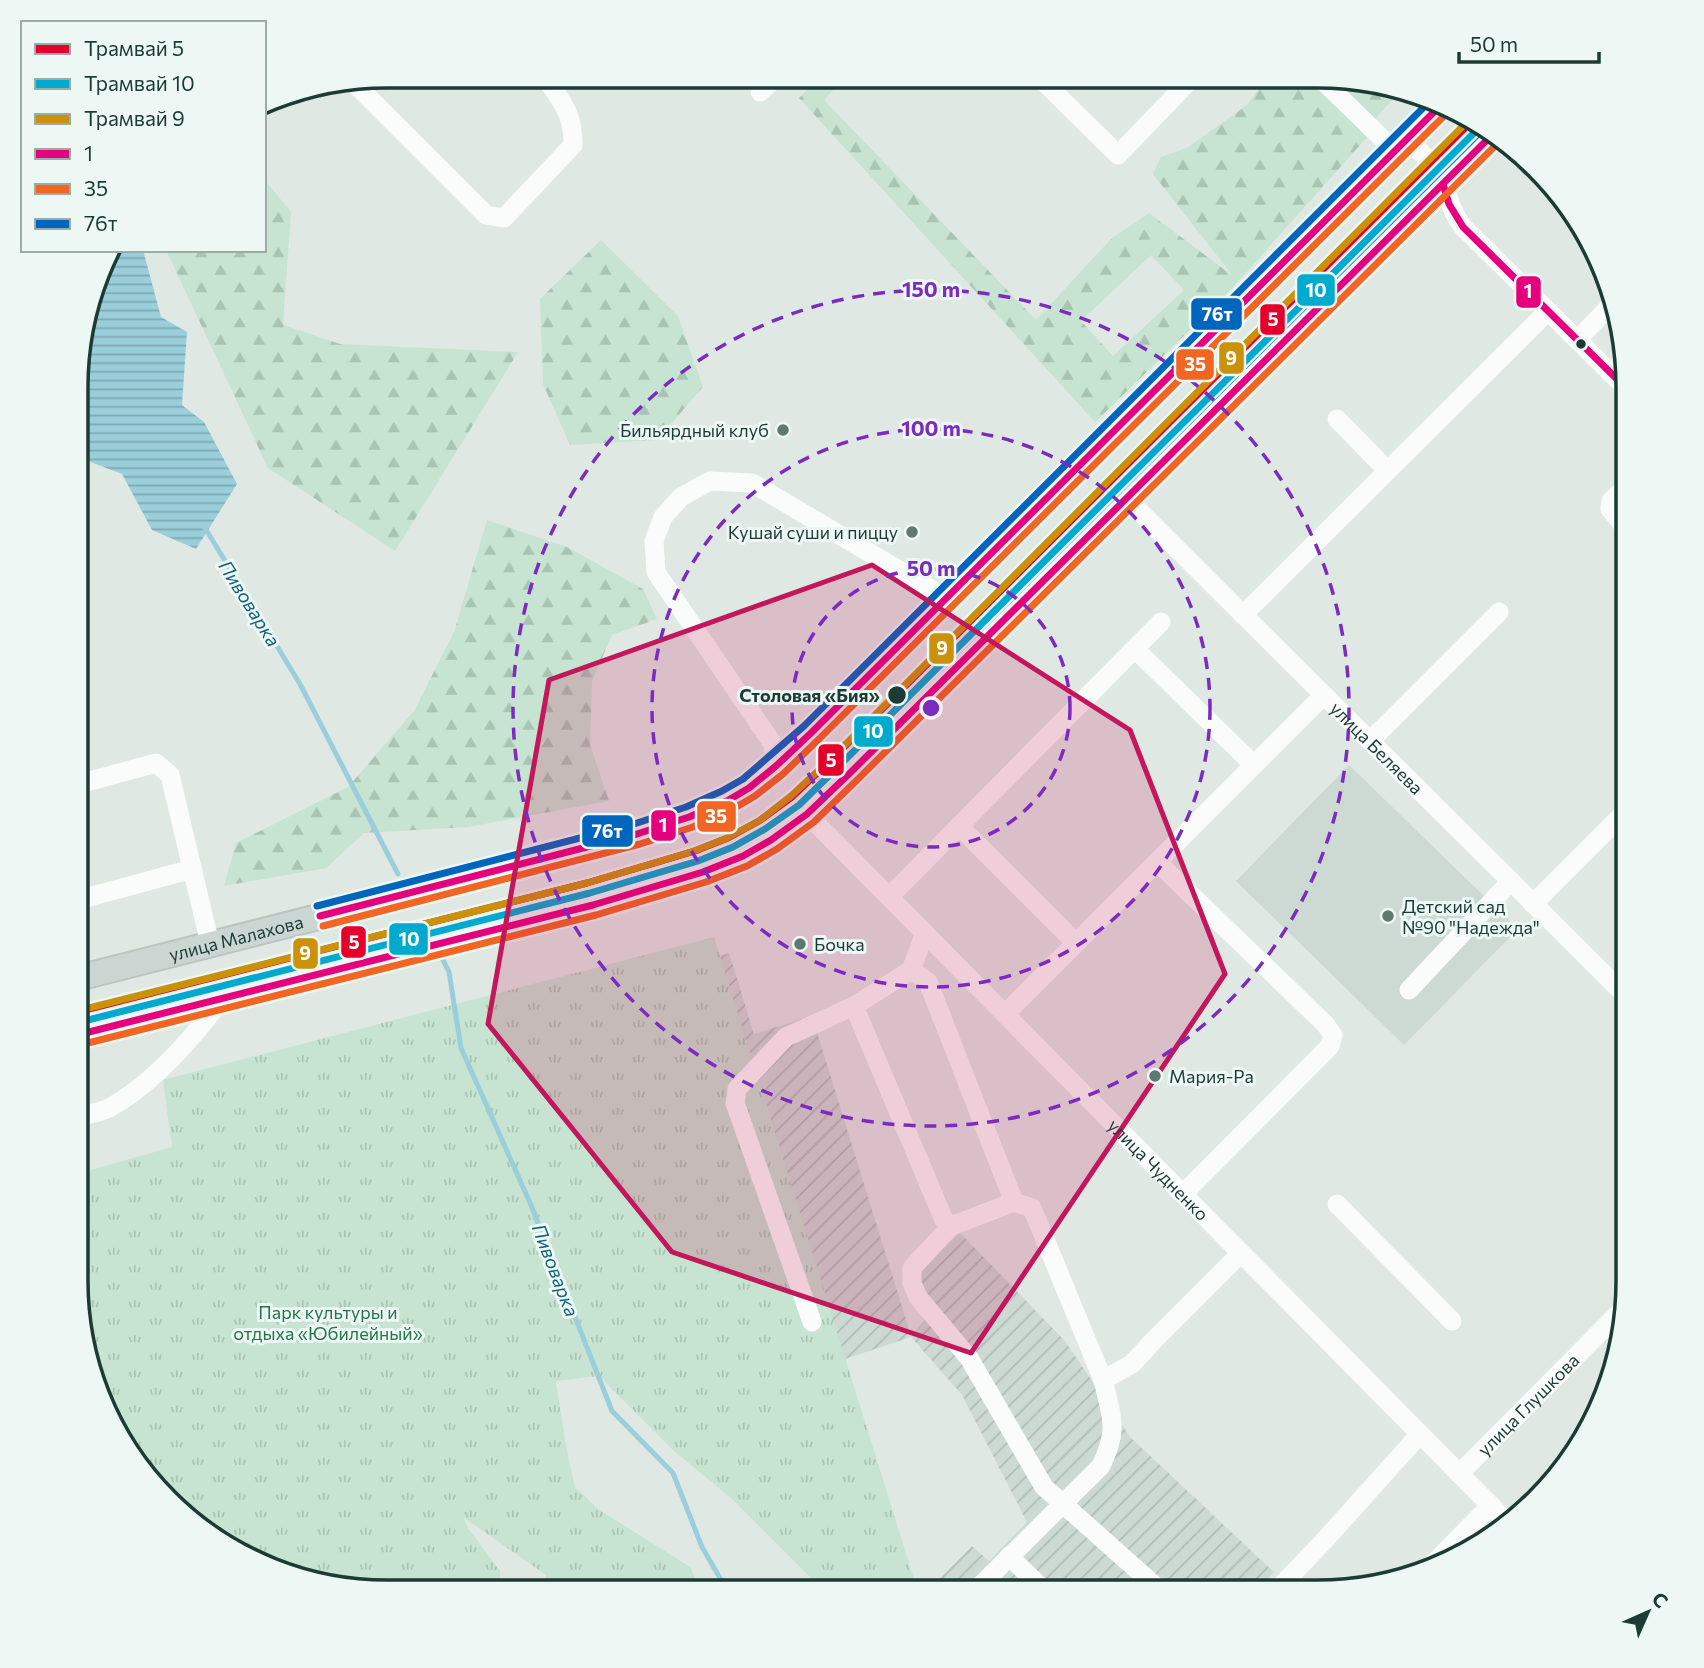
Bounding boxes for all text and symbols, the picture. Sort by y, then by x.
legend [21,21,266,252]
scale bar [1459,21,1599,65]
text: 50 m [1470,31,1518,56]
text: Трамвай 5 [84,35,184,60]
text: Трамвай 10 [84,70,195,95]
text: Трамвай 9 [84,105,185,130]
text: 1 [84,140,93,165]
text: 35 [84,175,108,200]
text: 76т [84,210,118,235]
line badge: 10 [1296,273,1336,307]
line badge: 1 [1515,275,1542,309]
text: 150 m [902,276,960,301]
text: 10 [1305,278,1327,301]
text: 1 [1524,279,1532,302]
line badge: 76т [1190,297,1243,331]
text: 76т [1201,302,1233,325]
line badge: 5 [1259,303,1286,336]
text: 5 [1267,307,1279,330]
unlabelled marker [1574,337,1588,351]
line badge: 9 [1218,341,1245,375]
text: 9 [1225,346,1237,369]
line badge: 35 [1175,348,1215,381]
text: 35 [1184,352,1206,375]
text: 100 m [901,415,961,440]
place label: Бильярдный клуб [620,419,769,441]
marker: Бильярдный клуб [775,422,791,438]
place label: Кушай суши и пиццу [728,521,898,543]
marker: Кушай суши и пиццу [904,524,920,540]
text: 50 m [907,555,955,580]
water label: Пивоварка [214,556,286,651]
line badge: 9 [928,632,955,665]
text: 9 [936,636,948,659]
place label: Столовая «Бия» [739,684,880,706]
marker: Столовая «Бия» [886,684,908,706]
centre of rings [919,696,943,720]
street label: улица Беляева [1326,697,1428,799]
line badge: 10 [853,715,894,748]
text: 10 [862,719,884,742]
line badge: 5 [817,743,845,777]
text: 5 [825,748,837,771]
line badge: 35 [696,800,737,833]
text: 35 [705,804,727,827]
line badge: 1 [650,809,677,842]
text: 1 [659,813,667,836]
line badge: 76т [581,814,634,848]
text: 76т [591,819,623,842]
place label: Детский сад №90 "Надежда" [1402,895,1540,938]
marker: Детский сад №90 "Надежда" [1380,908,1396,924]
street label: улица Малахова [167,910,305,965]
line badge: 10 [388,922,429,956]
line badge: 5 [340,925,367,959]
text: 10 [398,927,420,950]
text: 5 [348,930,360,953]
place label: Бочка [814,933,865,955]
marker: Бочка [792,936,808,952]
line badge: 9 [292,937,319,970]
text: 9 [299,941,311,964]
place label: Мария-Ра [1169,1065,1254,1087]
marker: Мария-Ра [1147,1068,1163,1084]
street label: улица Чудненко [1104,1114,1214,1225]
water label: Пивоварка [528,1220,584,1320]
park label: Парк культуры и отдыха «Юбилейный» [233,1301,423,1344]
street label: улица Глушкова [1473,1349,1583,1460]
north arrow [1613,1577,1683,1647]
text: С [1648,1587,1673,1612]

